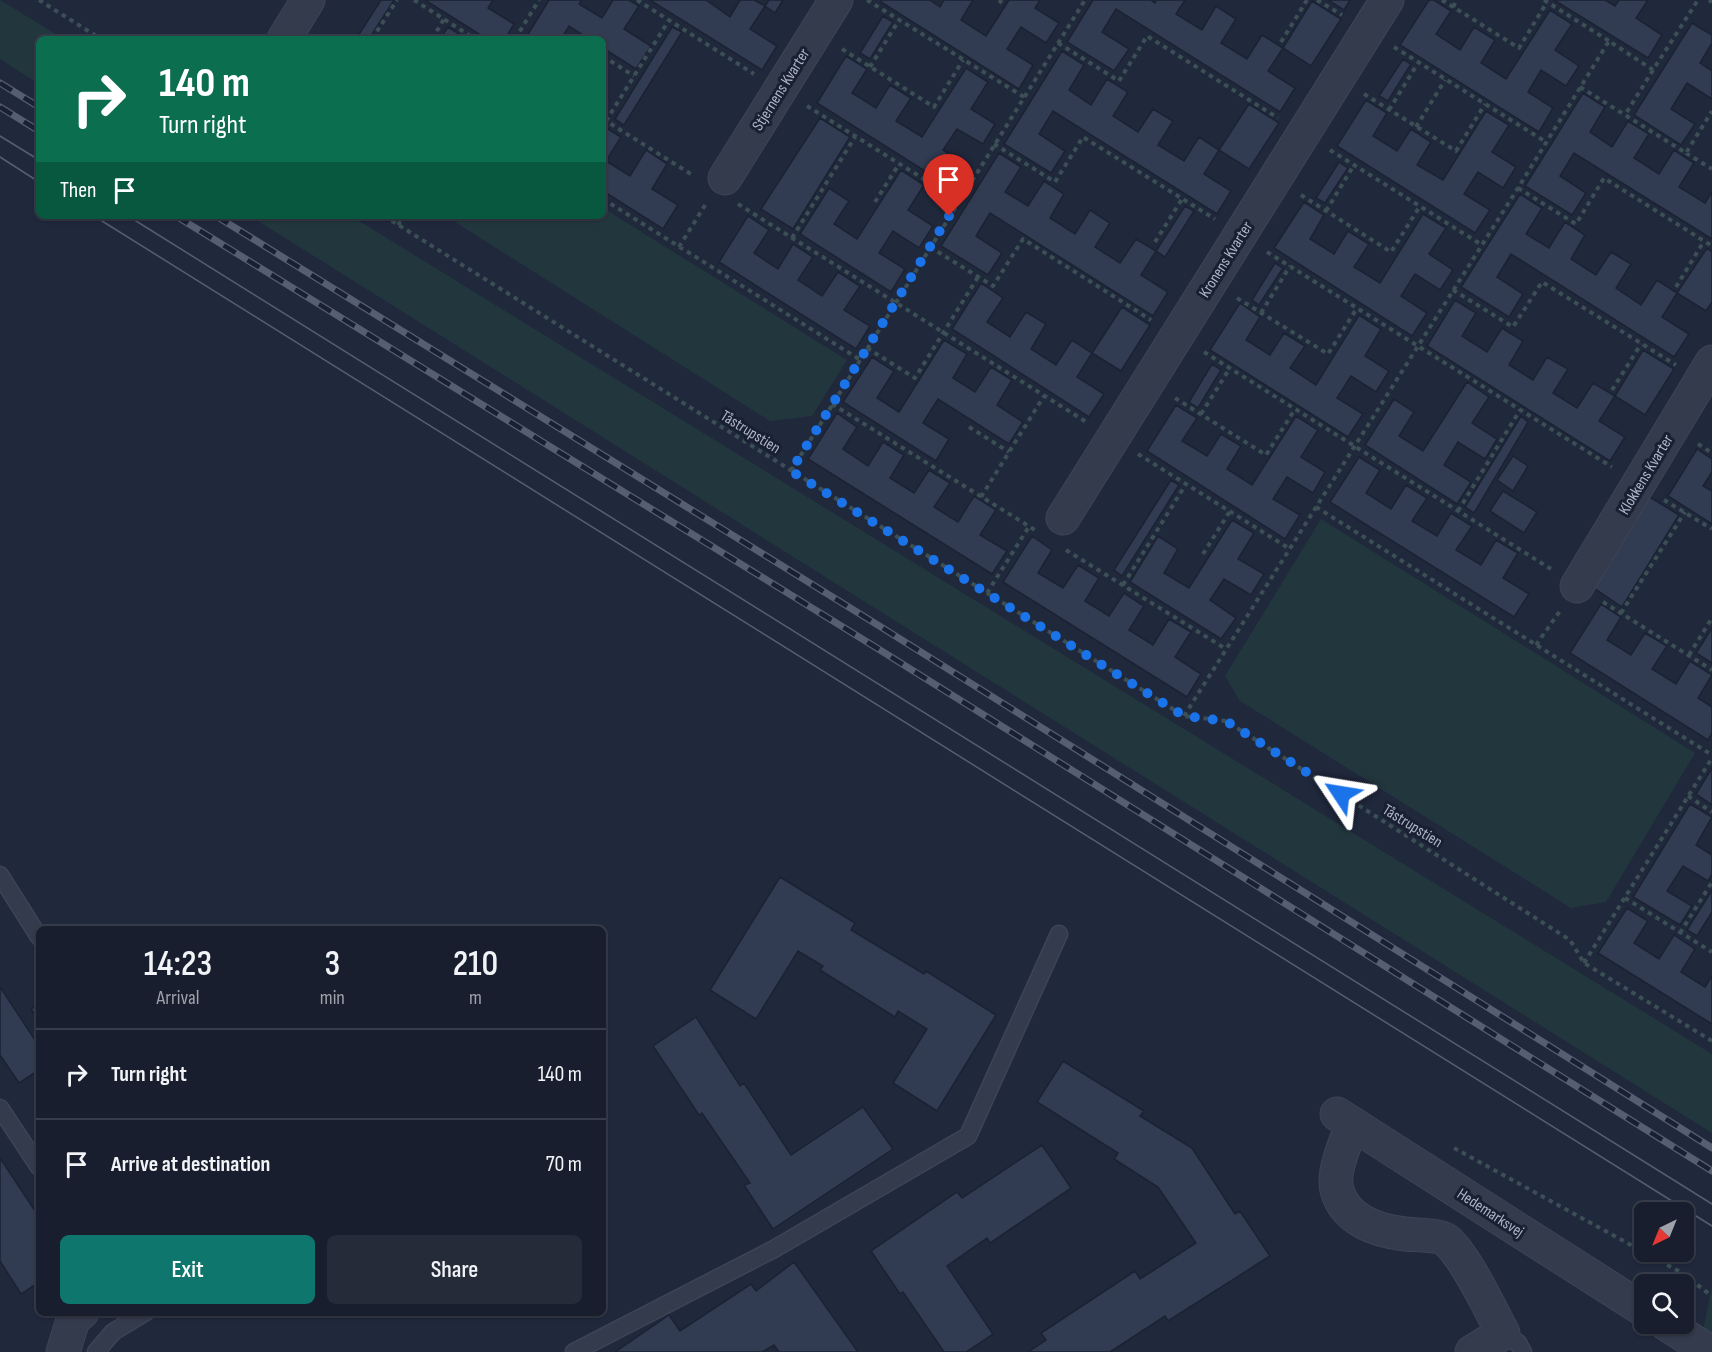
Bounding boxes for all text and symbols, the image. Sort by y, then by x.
street label: Stjernens Kvarter [748,45,814,134]
text: 140 m [159,58,250,109]
icon: right [60,60,138,138]
text: Turn right [159,109,246,141]
pin [923,154,974,216]
icon: arrive [932,163,965,196]
icon: arrive [108,174,141,207]
text: Then [60,177,96,204]
street label: Kronens Kvarter [1195,218,1257,301]
street label: Tåstrupstien [717,406,784,458]
street label: Klokkens Kvarter [1615,431,1678,518]
position arrow [1309,762,1373,826]
street label: Tåstrupstien [1379,800,1446,852]
text: 14:23 [144,943,212,986]
text: 3 [325,943,340,986]
text: 210 [453,943,498,986]
text: Arrival [156,986,199,1010]
text: min [320,986,345,1010]
text: m [469,986,482,1010]
icon: right [60,1058,93,1091]
text: Turn right [111,1061,187,1088]
text: 140 m [538,1061,582,1088]
icon: arrive [60,1148,93,1181]
text: Arrive at destination [111,1151,270,1178]
text: 70 m [546,1151,582,1178]
street label: Hedemarksvej [1453,1185,1527,1242]
north arrow [1634,1202,1694,1262]
map controls [1634,1202,1694,1334]
button: Exit [60,1235,315,1304]
button: Share [327,1235,582,1304]
button: search [1634,1274,1694,1334]

